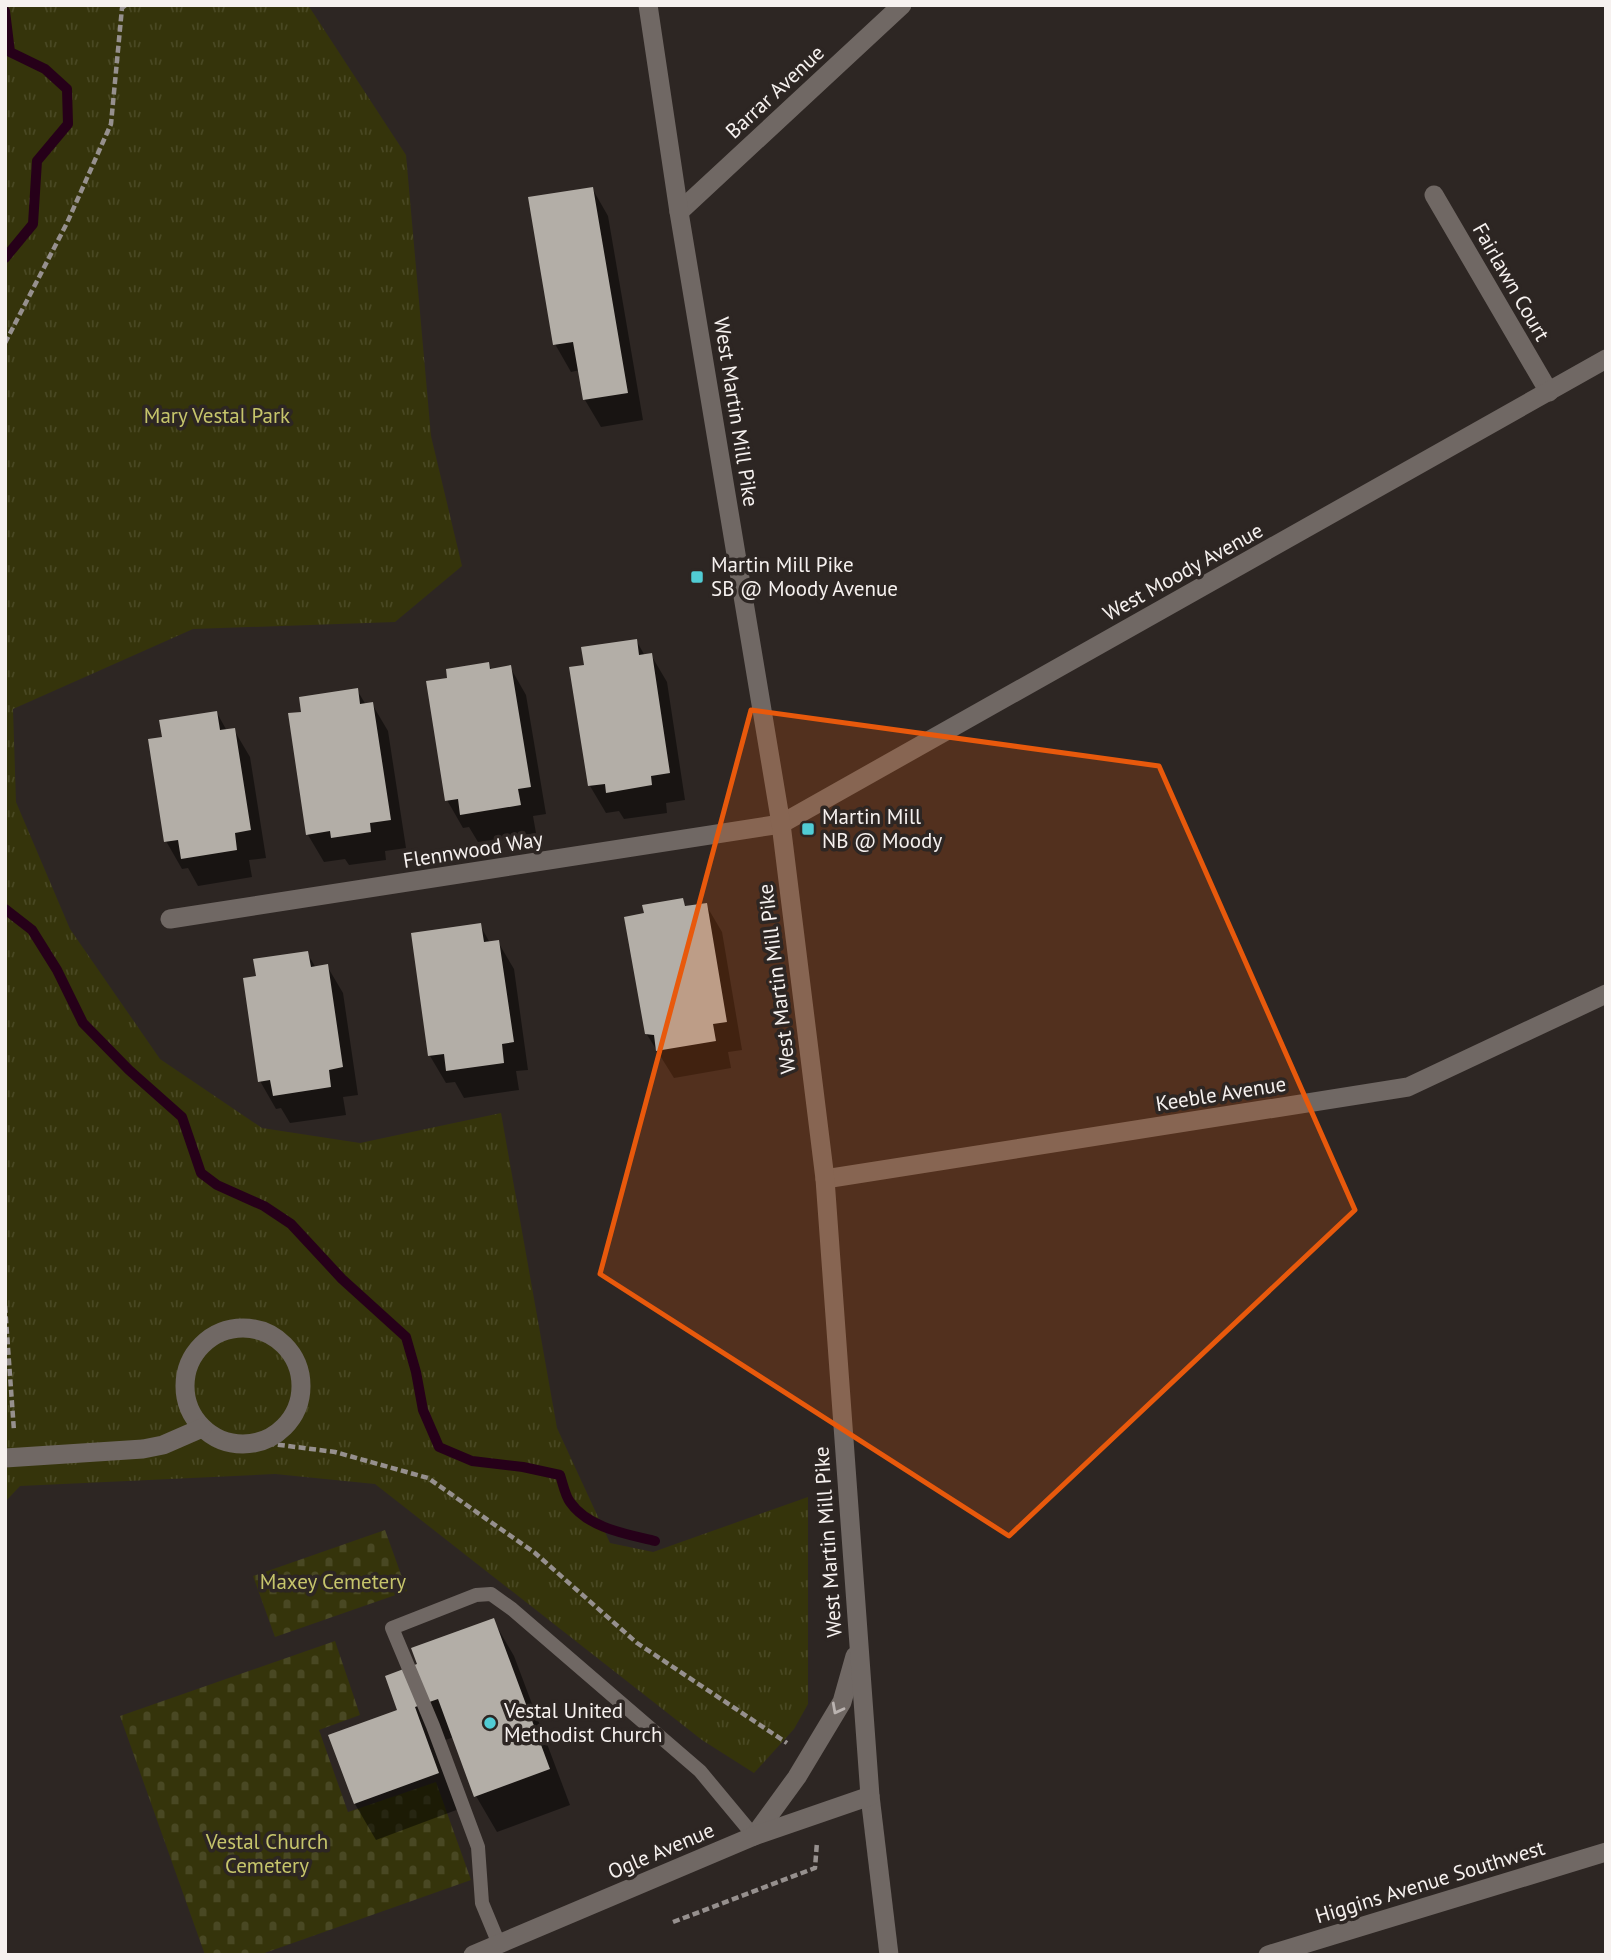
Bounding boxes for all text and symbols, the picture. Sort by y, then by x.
street label: Barrar Avenue [720,39,830,144]
street label: Fairlawn Court [1467,218,1556,346]
street label: West Martin Mill Pike [708,315,765,509]
park label: Mary Vestal Park [144,402,290,429]
street label: West Moody Avenue [1098,516,1267,627]
place label: Martin Mill Pike SB @ Moody Avenue [711,551,898,602]
marker: Martin Mill Pike SB @ Moody Avenue [689,569,705,585]
place label: Martin Mill NB @ Moody [822,803,942,854]
marker: Martin Mill NB @ Moody [800,821,816,837]
street label: Flennwood Way [401,825,545,874]
street label: West Martin Mill Pike [751,882,802,1076]
street label: Keeble Avenue [1154,1070,1288,1117]
street label: West Martin Mill Pike [807,1446,848,1638]
park label: Maxey Cemetery [260,1568,406,1595]
place label: Vestal United Methodist Church [503,1697,663,1748]
one-way arrow [832,1702,845,1715]
marker: Vestal United Methodist Church [482,1715,498,1731]
street label: Ogle Avenue [604,1816,718,1885]
park label: Vestal Church Cemetery [205,1828,328,1879]
street label: Higgins Avenue Southwest [1312,1834,1548,1929]

